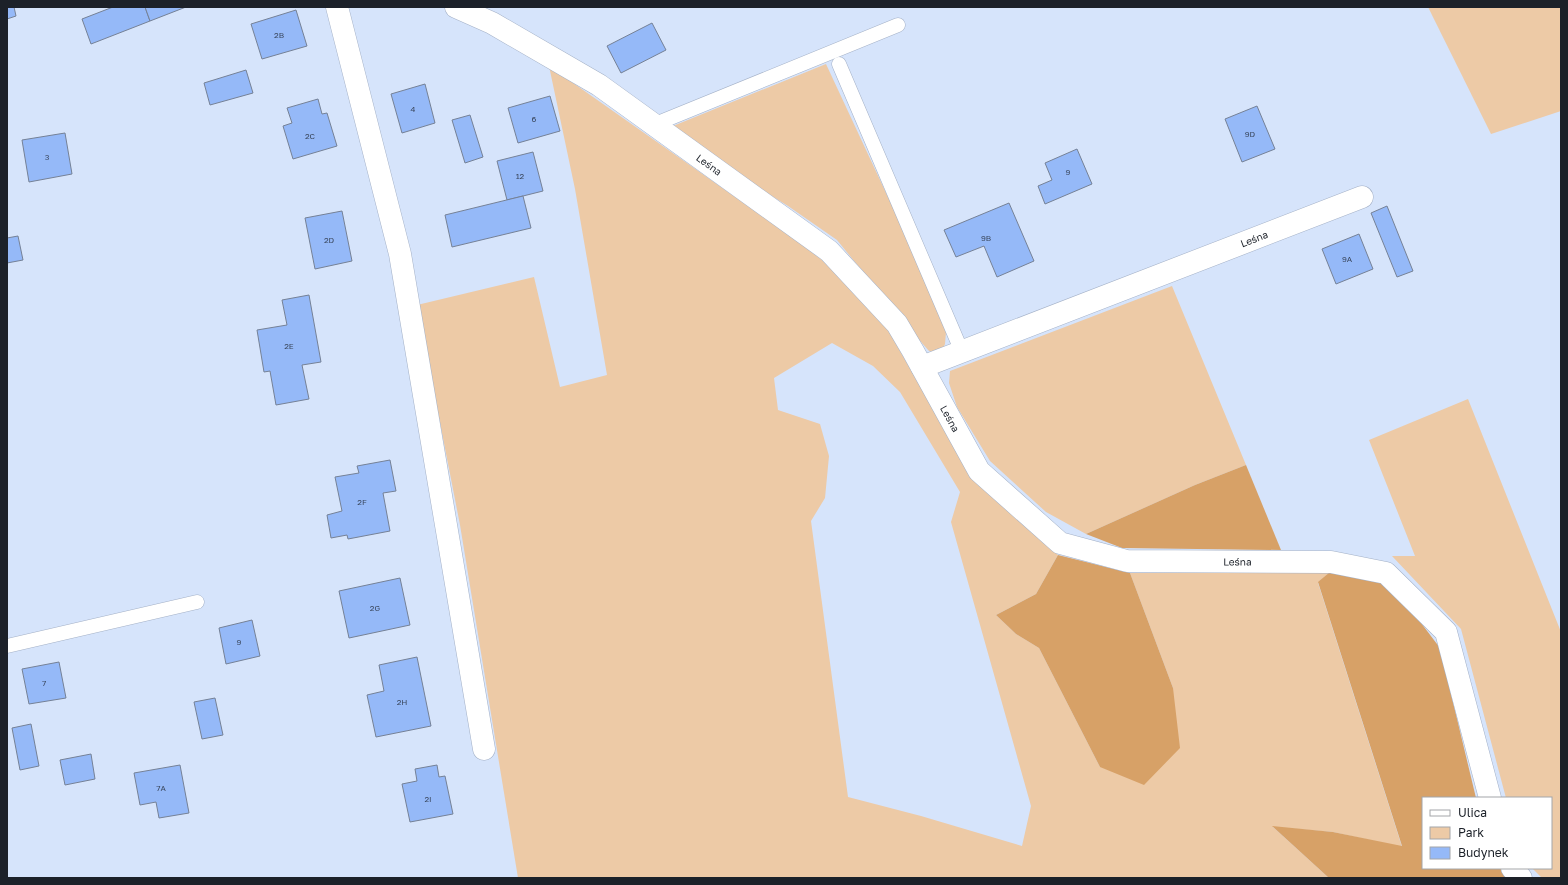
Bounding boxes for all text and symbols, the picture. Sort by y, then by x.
house number: 2B [274,30,284,40]
house number: 4 [411,104,416,114]
house number: 6 [532,114,537,124]
house number: 9D [1245,129,1256,139]
house number: 2C [305,131,316,141]
street label: Leśna [694,151,724,178]
house number: 3 [45,152,50,162]
house number: 9 [1066,167,1071,177]
house number: 12 [516,171,525,181]
street label: Leśna [1239,228,1270,249]
house number: 9B [981,233,991,243]
house number: 2D [324,235,335,245]
house number: 9A [1342,254,1353,264]
house number: 2E [284,341,294,351]
street label: Leśna [938,403,962,434]
house number: 2F [357,497,367,507]
street label: Leśna [1223,555,1252,568]
house number: 2G [370,603,380,613]
house number: 9 [237,637,242,647]
house number: 7 [42,678,46,688]
house number: 2H [397,697,407,707]
house number: 7A [156,783,166,793]
house number: 2I [424,794,432,804]
legend [1422,797,1552,869]
text: Ulica [1458,805,1487,820]
text: Park [1458,825,1484,840]
text: Budynek [1458,845,1509,860]

